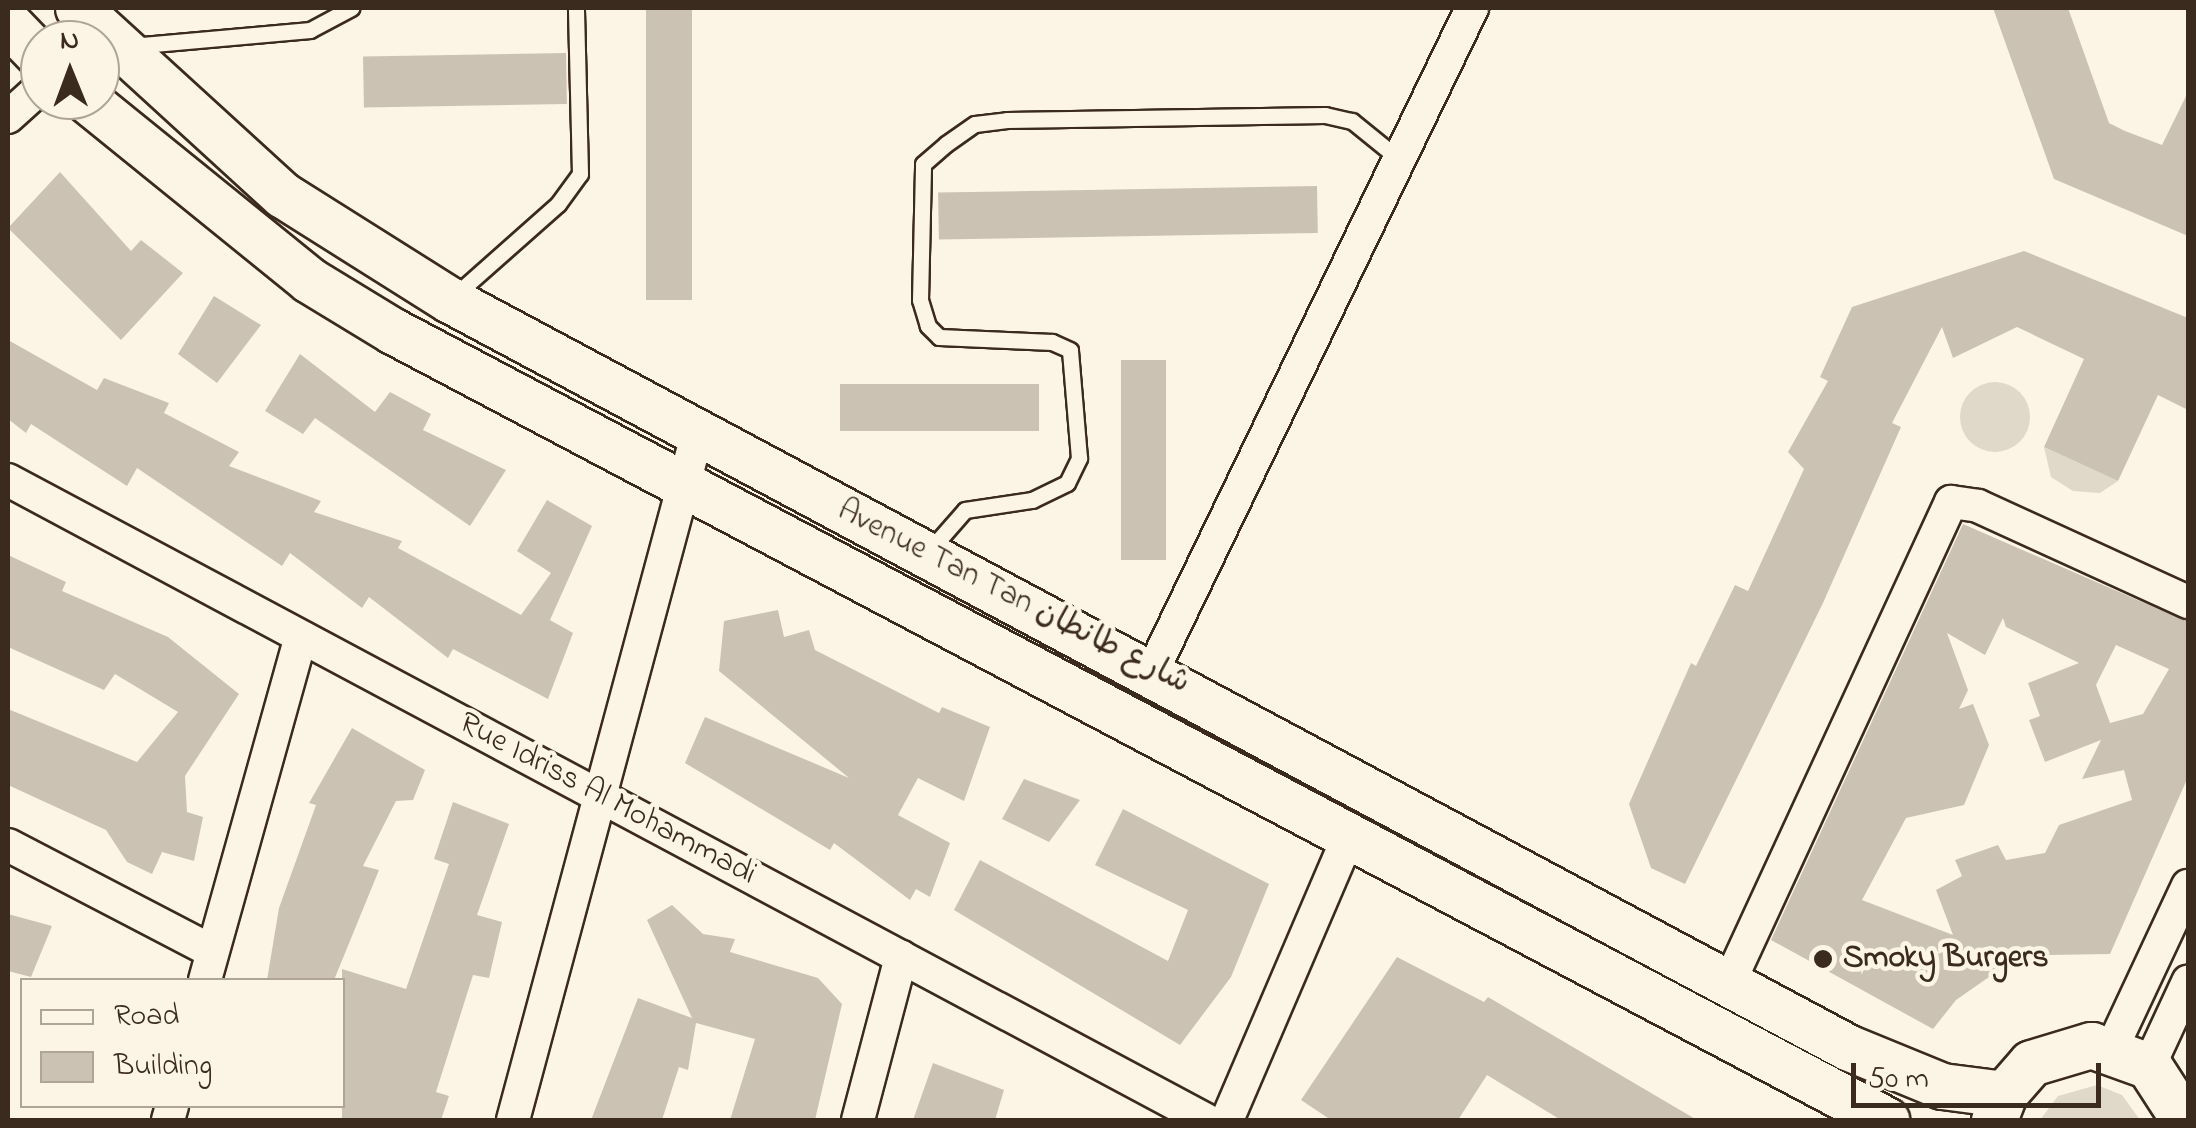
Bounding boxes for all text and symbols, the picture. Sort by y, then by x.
north arrow [20,20,120,120]
text: N [60,21,79,62]
street label: Avenue Tan Tan شارع طانطان [830,492,1196,704]
street label: Rue Idriss Al Mohammadi [452,705,762,895]
place label: Smoky Burgers [1843,940,2048,978]
marker: Smoky Burgers [1812,948,1834,970]
legend [20,978,345,1108]
text: Road [114,995,179,1039]
scale bar [1856,1043,2106,1105]
text: Building [114,1045,212,1089]
text: 50 m [1868,1058,1929,1102]

